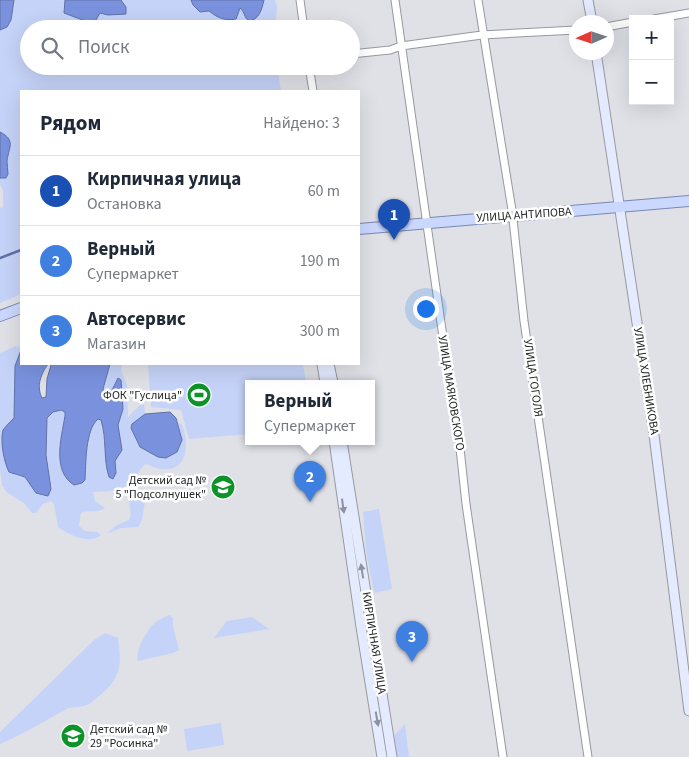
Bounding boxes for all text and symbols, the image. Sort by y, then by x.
north arrow [569,15,614,60]
map controls [629,15,674,105]
button: + [629,15,674,60]
search box [20,20,360,75]
icon: search [38,34,66,62]
text: Поиск [78,34,129,61]
button: − [629,60,674,105]
text: Рядом [40,108,101,138]
text: Найдено: 3 [263,112,340,134]
text: Кирпичная улица [87,166,241,193]
text: 1 [52,180,60,202]
text: 60 m [308,180,340,202]
text: Остановка [87,193,161,215]
pin: 1 [378,199,410,240]
street label: УЛИЦА АНТИПОВА [476,203,573,227]
text: Верный [87,236,155,263]
text: 2 [52,250,60,272]
text: 190 m [300,250,340,272]
text: Супермаркет [87,263,179,285]
your location [413,296,439,322]
text: Автосервис [87,306,186,333]
text: 3 [52,320,60,342]
text: 300 m [300,320,340,342]
street label: УЛИЦА ХЛЕБНИКОВА [629,326,663,436]
text: Магазин [87,333,146,355]
street label: УЛИЦА МАЯКОВСКОГО [433,334,469,452]
street label: УЛИЦА ГОГОЛЯ [519,338,547,418]
popup [245,380,375,445]
sports icon: ФОК "Гуслица" [186,382,212,408]
place label: ФОК "Гуслица" [103,387,182,404]
text: Верный [264,388,332,415]
text: Супермаркет [264,415,356,437]
pin: 2 [294,461,326,502]
place label: Детский сад № 5 "Подсолнушек" [115,472,206,503]
school or university icon: Детский сад № 5 "Подсолнушек" [210,474,236,500]
one-way arrow [340,499,348,515]
one-way arrow [358,562,366,578]
street label: КИРПИЧНАЯ УЛИЦА [358,591,391,696]
pin: 3 [396,621,428,662]
one-way arrow [373,711,381,727]
place label: Детский сад № 29 "Росинка" [90,721,168,752]
school or university icon: Детский сад № 29 "Росинка" [60,723,86,749]

